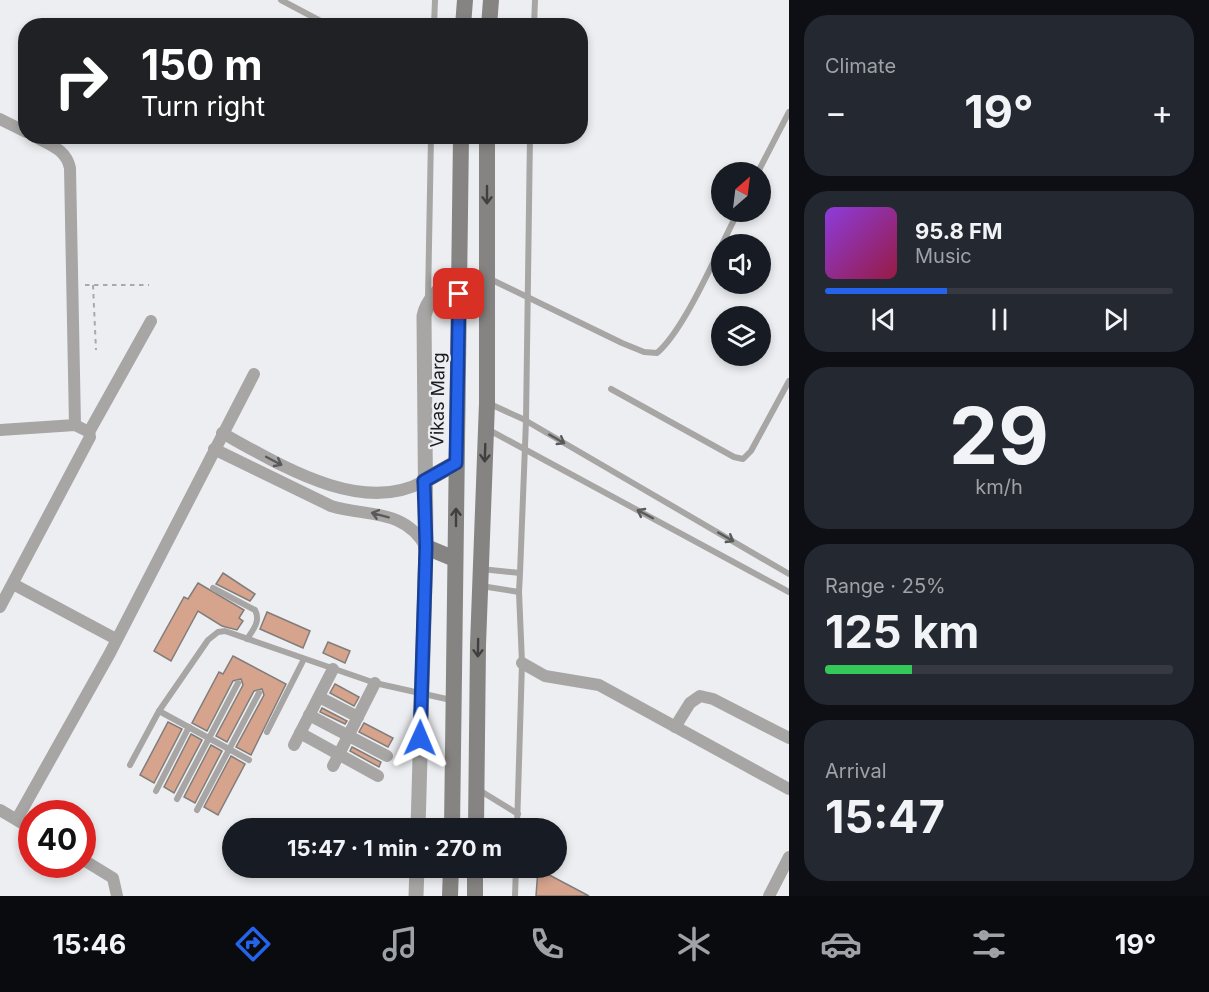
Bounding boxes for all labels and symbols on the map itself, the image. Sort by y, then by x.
north arrow [711,162,771,222]
one-way arrow [481,184,493,204]
pin [433,268,484,319]
street label: Vikas Marg [426,352,449,448]
one-way arrow [548,434,566,445]
one-way arrow [480,442,491,462]
one-way arrow [265,455,282,467]
one-way arrow [450,507,462,527]
one-way arrow [637,508,654,520]
one-way arrow [371,509,390,520]
one-way arrow [717,532,734,544]
one-way arrow [473,637,484,657]
position arrow [388,706,452,770]
speed limit sign: 40 [18,800,96,878]

